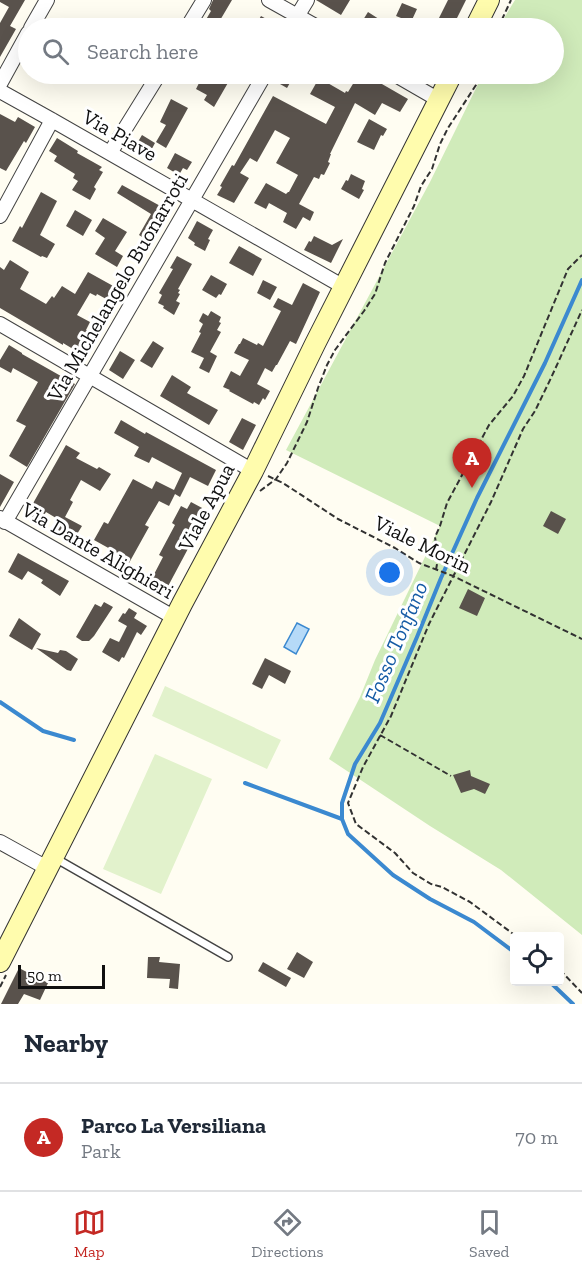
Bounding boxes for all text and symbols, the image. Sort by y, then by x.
search box [18,18,564,84]
icon: search [39,35,72,68]
text: Search here [87,38,198,65]
street label: Via Piave [77,103,162,166]
street label: Via Michelangelo Buonarroti [41,168,193,406]
pin: A [452,438,492,488]
street label: Viale Apua [172,459,240,556]
street label: Via Dante Alighieri [17,496,179,604]
street label: Viale Morin [369,509,476,578]
your location [375,558,404,587]
water label: Fosso Tonfano [358,577,434,707]
map controls [510,932,564,986]
button: locate [510,932,564,986]
scale bar [18,962,105,990]
text: 50 m [27,966,62,985]
text: Nearby [24,1027,108,1059]
text: Parco La Versiliana [81,1112,266,1139]
text: A [37,1125,50,1149]
text: 70 m [515,1125,558,1149]
text: Park [81,1139,121,1163]
tab: Map [73,1206,106,1261]
tab: Directions [251,1206,324,1261]
tab: Saved [469,1206,509,1261]

